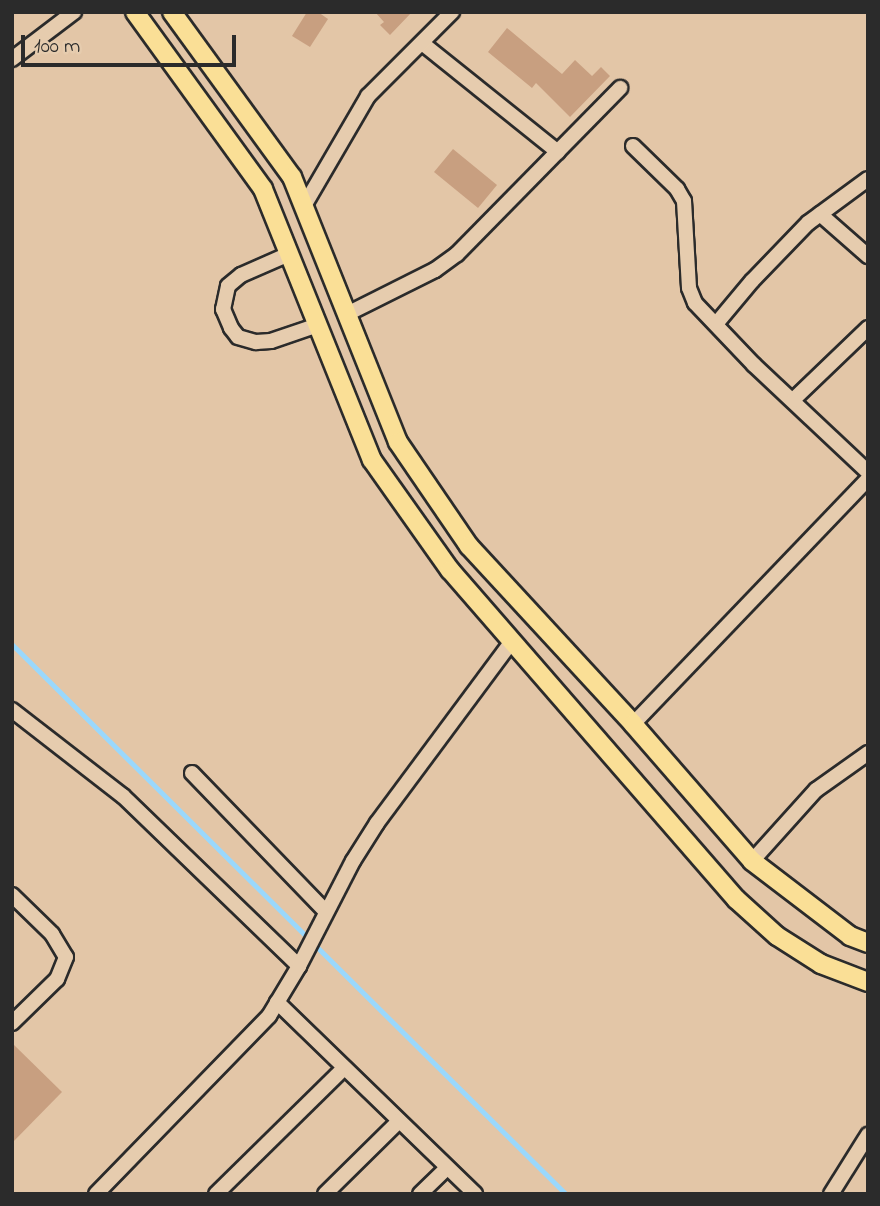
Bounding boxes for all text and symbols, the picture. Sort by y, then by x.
scale bar [24,21,240,65]
text: 100 m [34,32,80,62]

